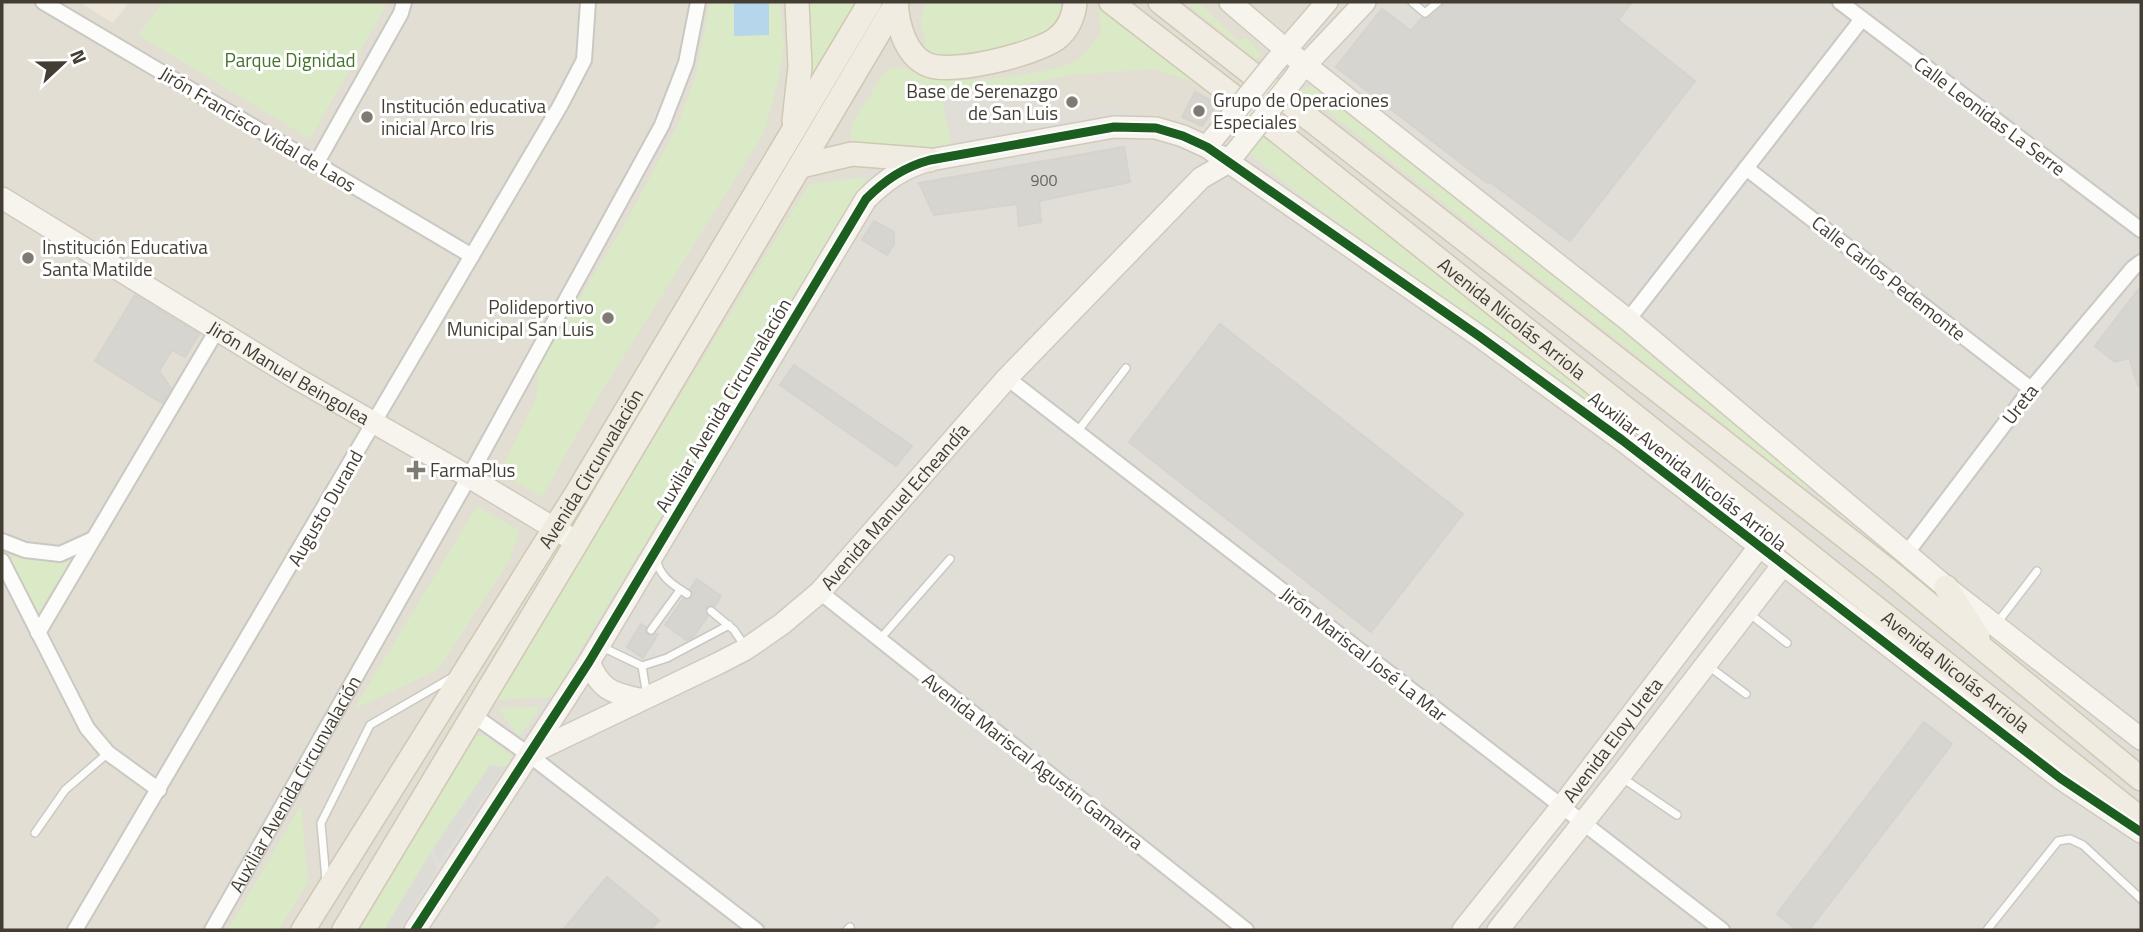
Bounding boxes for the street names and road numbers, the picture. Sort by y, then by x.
street label: Calle Leonidas La Serre [1908,49,2072,182]
street label: Jirón Francisco Vidal de Laos [154,58,362,199]
street label: Calle Carlos Pedemonte [1806,208,1973,347]
street label: Avenida Nicolás Arriola [1432,250,1593,386]
street label: Auxiliar Avenida Circunvalación [647,292,798,517]
street label: Jirón Manuel Beingolea [203,313,376,432]
street label: Ureta [1995,377,2045,430]
street label: Avenida Circunvalación [531,383,650,554]
street label: Auxiliar Avenida Nicolás Arriola [1583,384,1794,558]
street label: Avenida Manuel Echeandía [813,416,976,596]
street label: Augusto Durand [280,444,370,571]
street label: Jirón Mariscal José La Mar [1275,579,1454,728]
street label: Avenida Nicolás Arriola [1876,603,2037,740]
street label: Avenida Mariscal Agustin Gamarra [917,665,1150,856]
street label: Auxiliar Avenida Circunvalación [221,670,368,897]
street label: Avenida Eloy Ureta [1555,670,1669,808]

